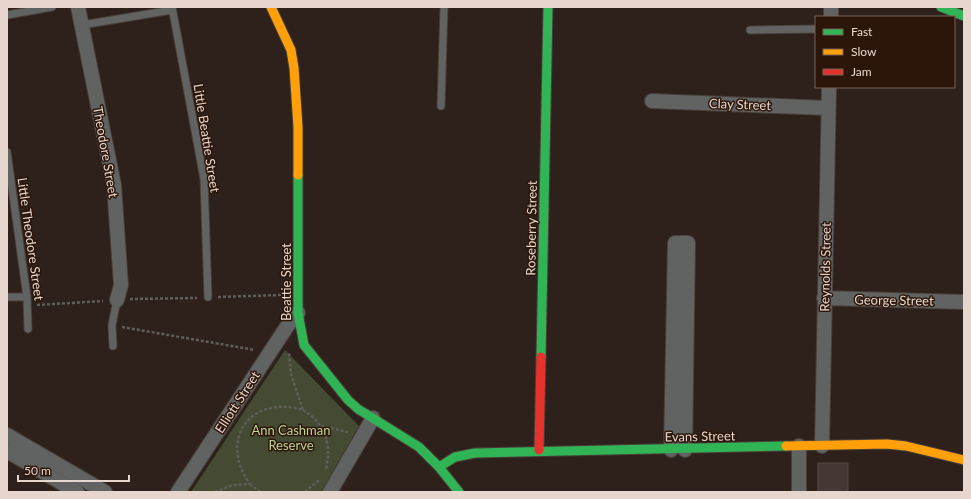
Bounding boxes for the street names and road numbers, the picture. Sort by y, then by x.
street label: Little Beattie Street [190,82,224,194]
street label: Clay Street [709,95,772,113]
street label: Theodore Street [90,105,122,199]
street label: Little Theodore Street [14,176,48,302]
street label: Roseberry Street [522,180,540,276]
street label: Reynolds Street [816,222,834,312]
street label: Beattie Street [278,243,294,321]
street label: George Street [854,291,934,309]
street label: Elliott Street [211,368,263,436]
street label: Evans Street [665,427,736,445]

